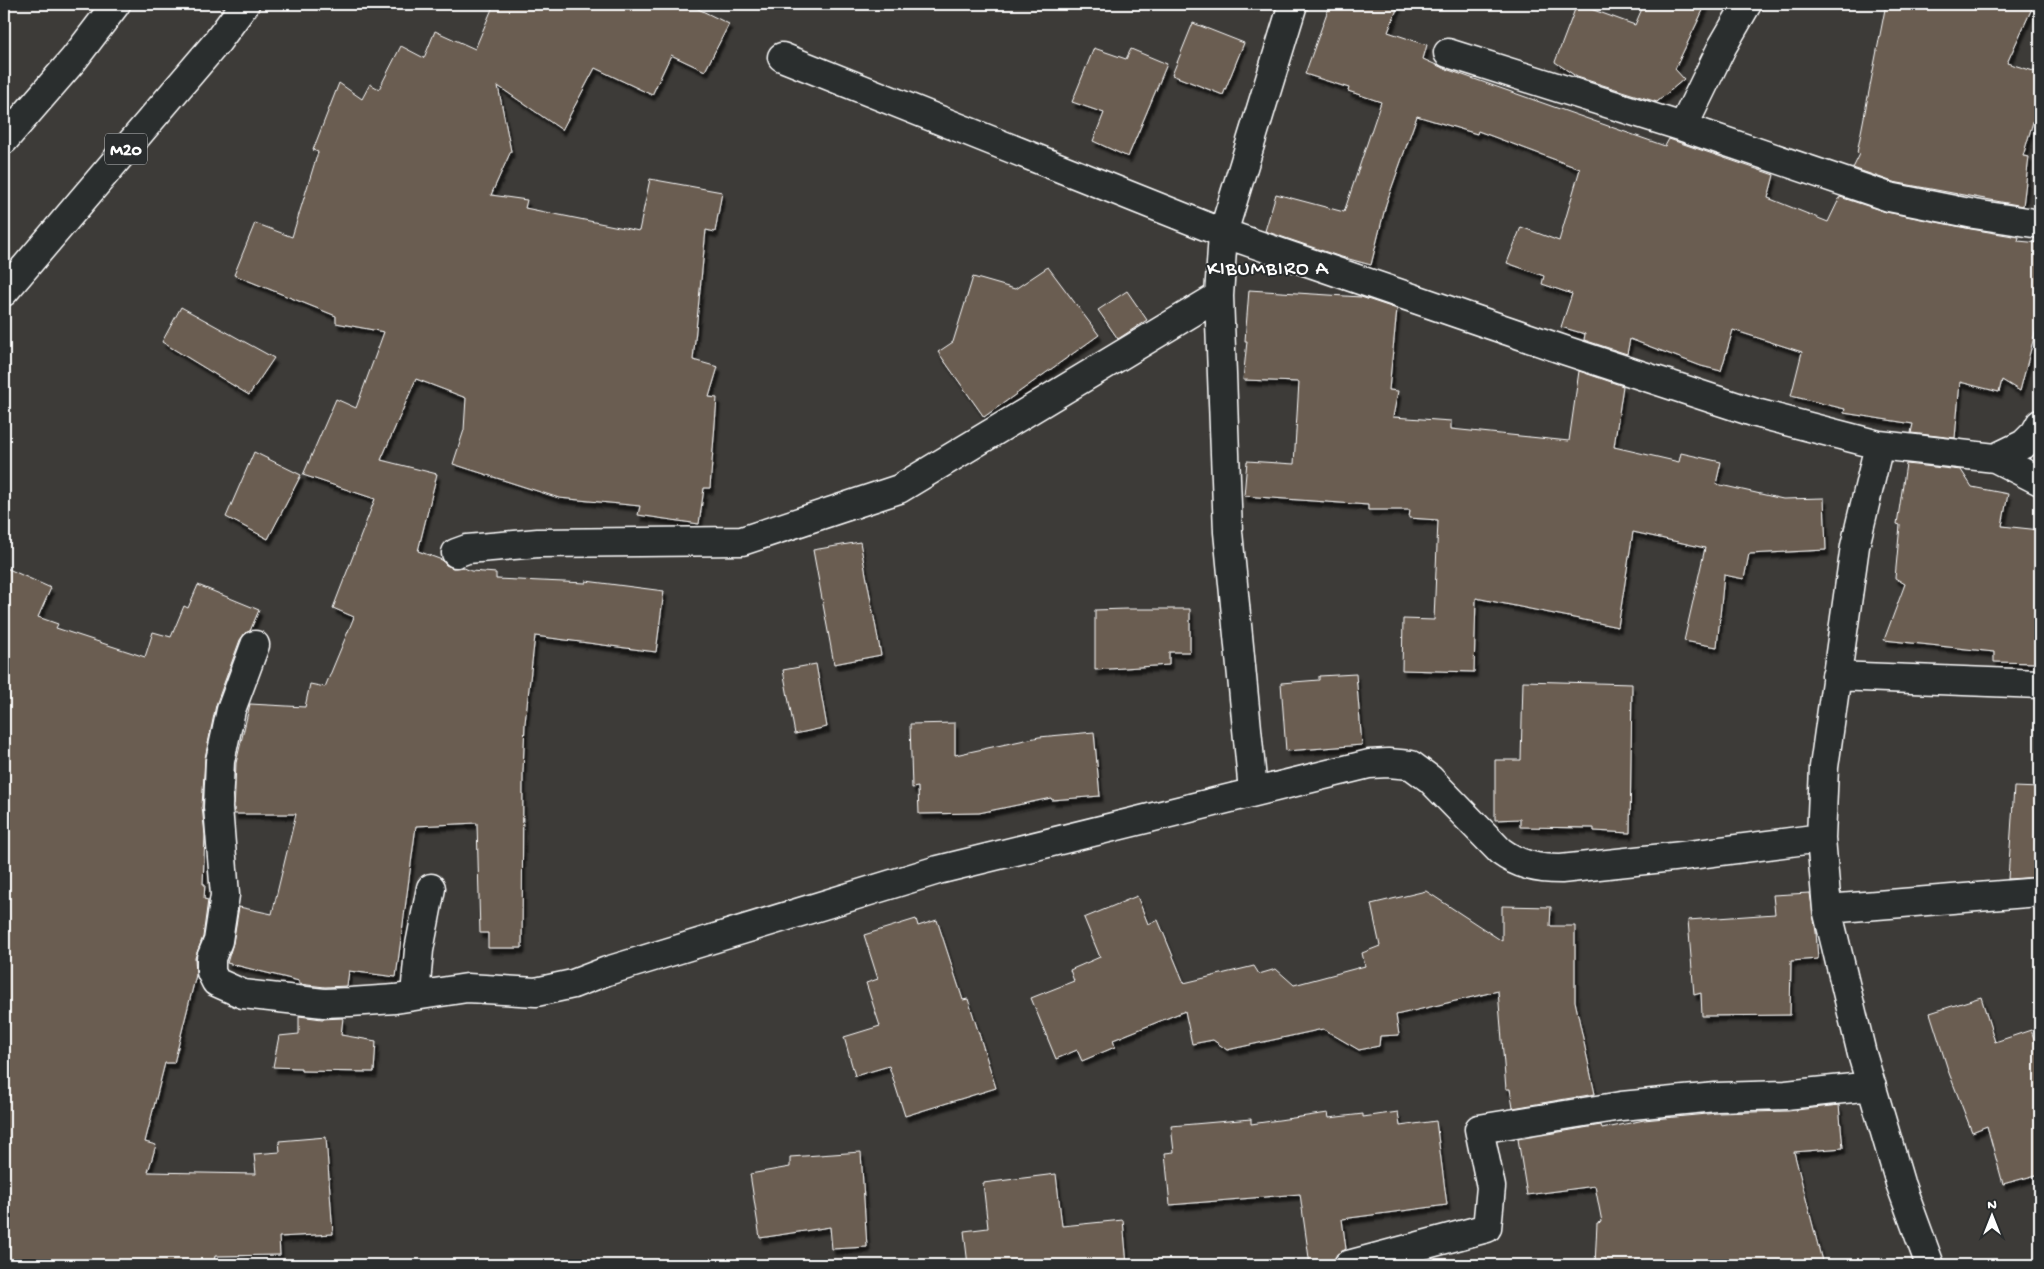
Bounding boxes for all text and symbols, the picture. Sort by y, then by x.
road number: M20 [105,134,147,164]
district label: KIBUMBIRO A [1207,258,1330,283]
north arrow [1966,1192,2016,1242]
text: N [1987,1197,1997,1214]

